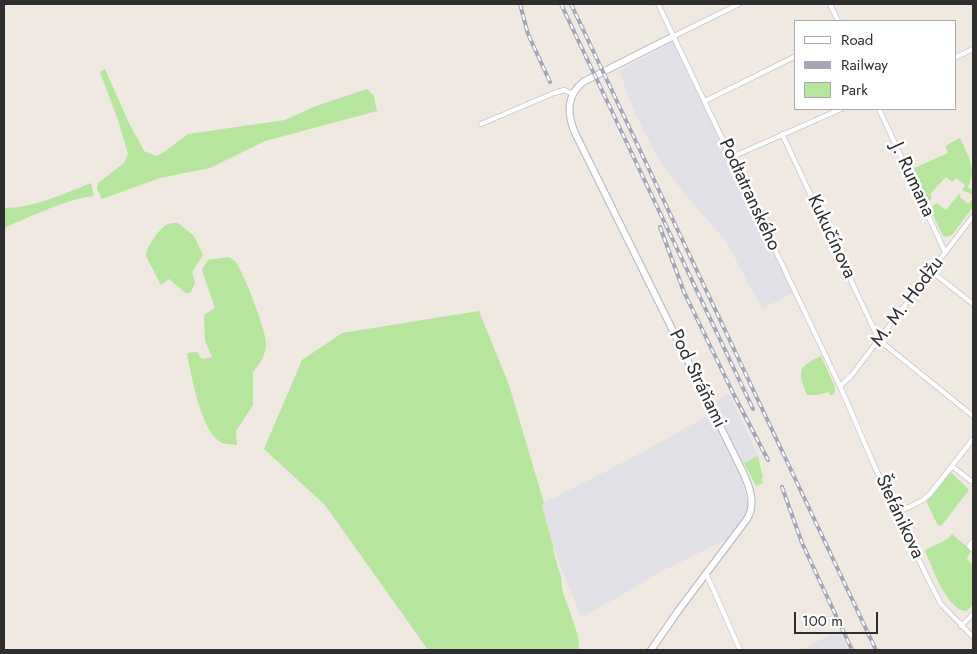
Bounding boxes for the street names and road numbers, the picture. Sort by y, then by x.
street label: Podtatranského [713,135,785,255]
street label: J. Rumana [885,139,939,221]
street label: Kukučínova [802,191,860,283]
street label: M. M. Hodžu [867,252,949,352]
street label: Pod Stráňami [663,326,731,432]
street label: Štefánikova [870,471,928,563]

